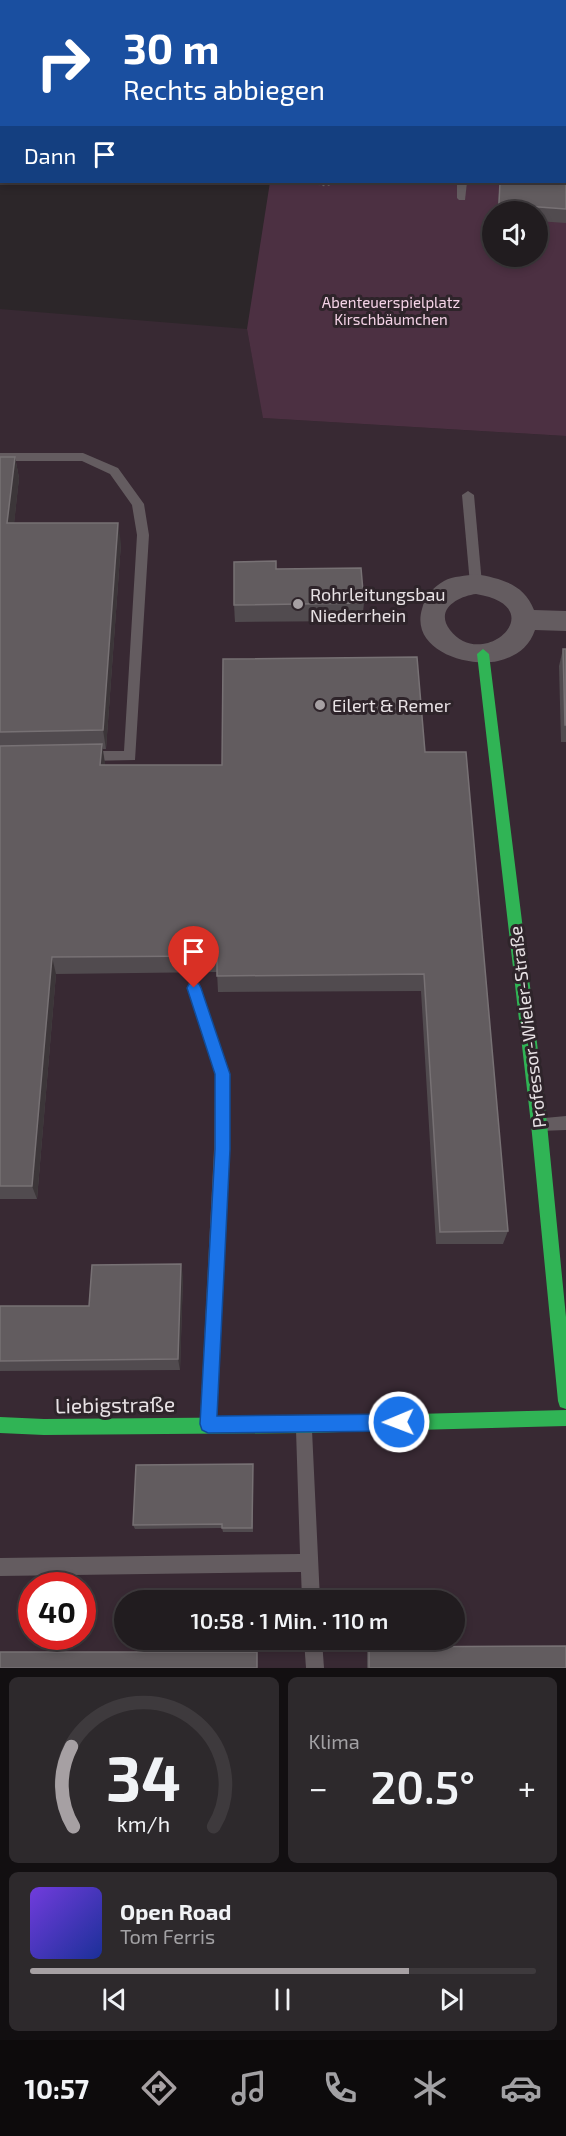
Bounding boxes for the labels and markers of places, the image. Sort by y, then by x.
place label: Rohrleitungsbau Niederrhein [310,583,446,626]
marker: Rohrleitungsbau Niederrhein [291,597,305,611]
place label: Eilert & Remer [332,694,451,716]
marker: Eilert & Remer [313,698,327,712]
pin [168,926,219,988]

